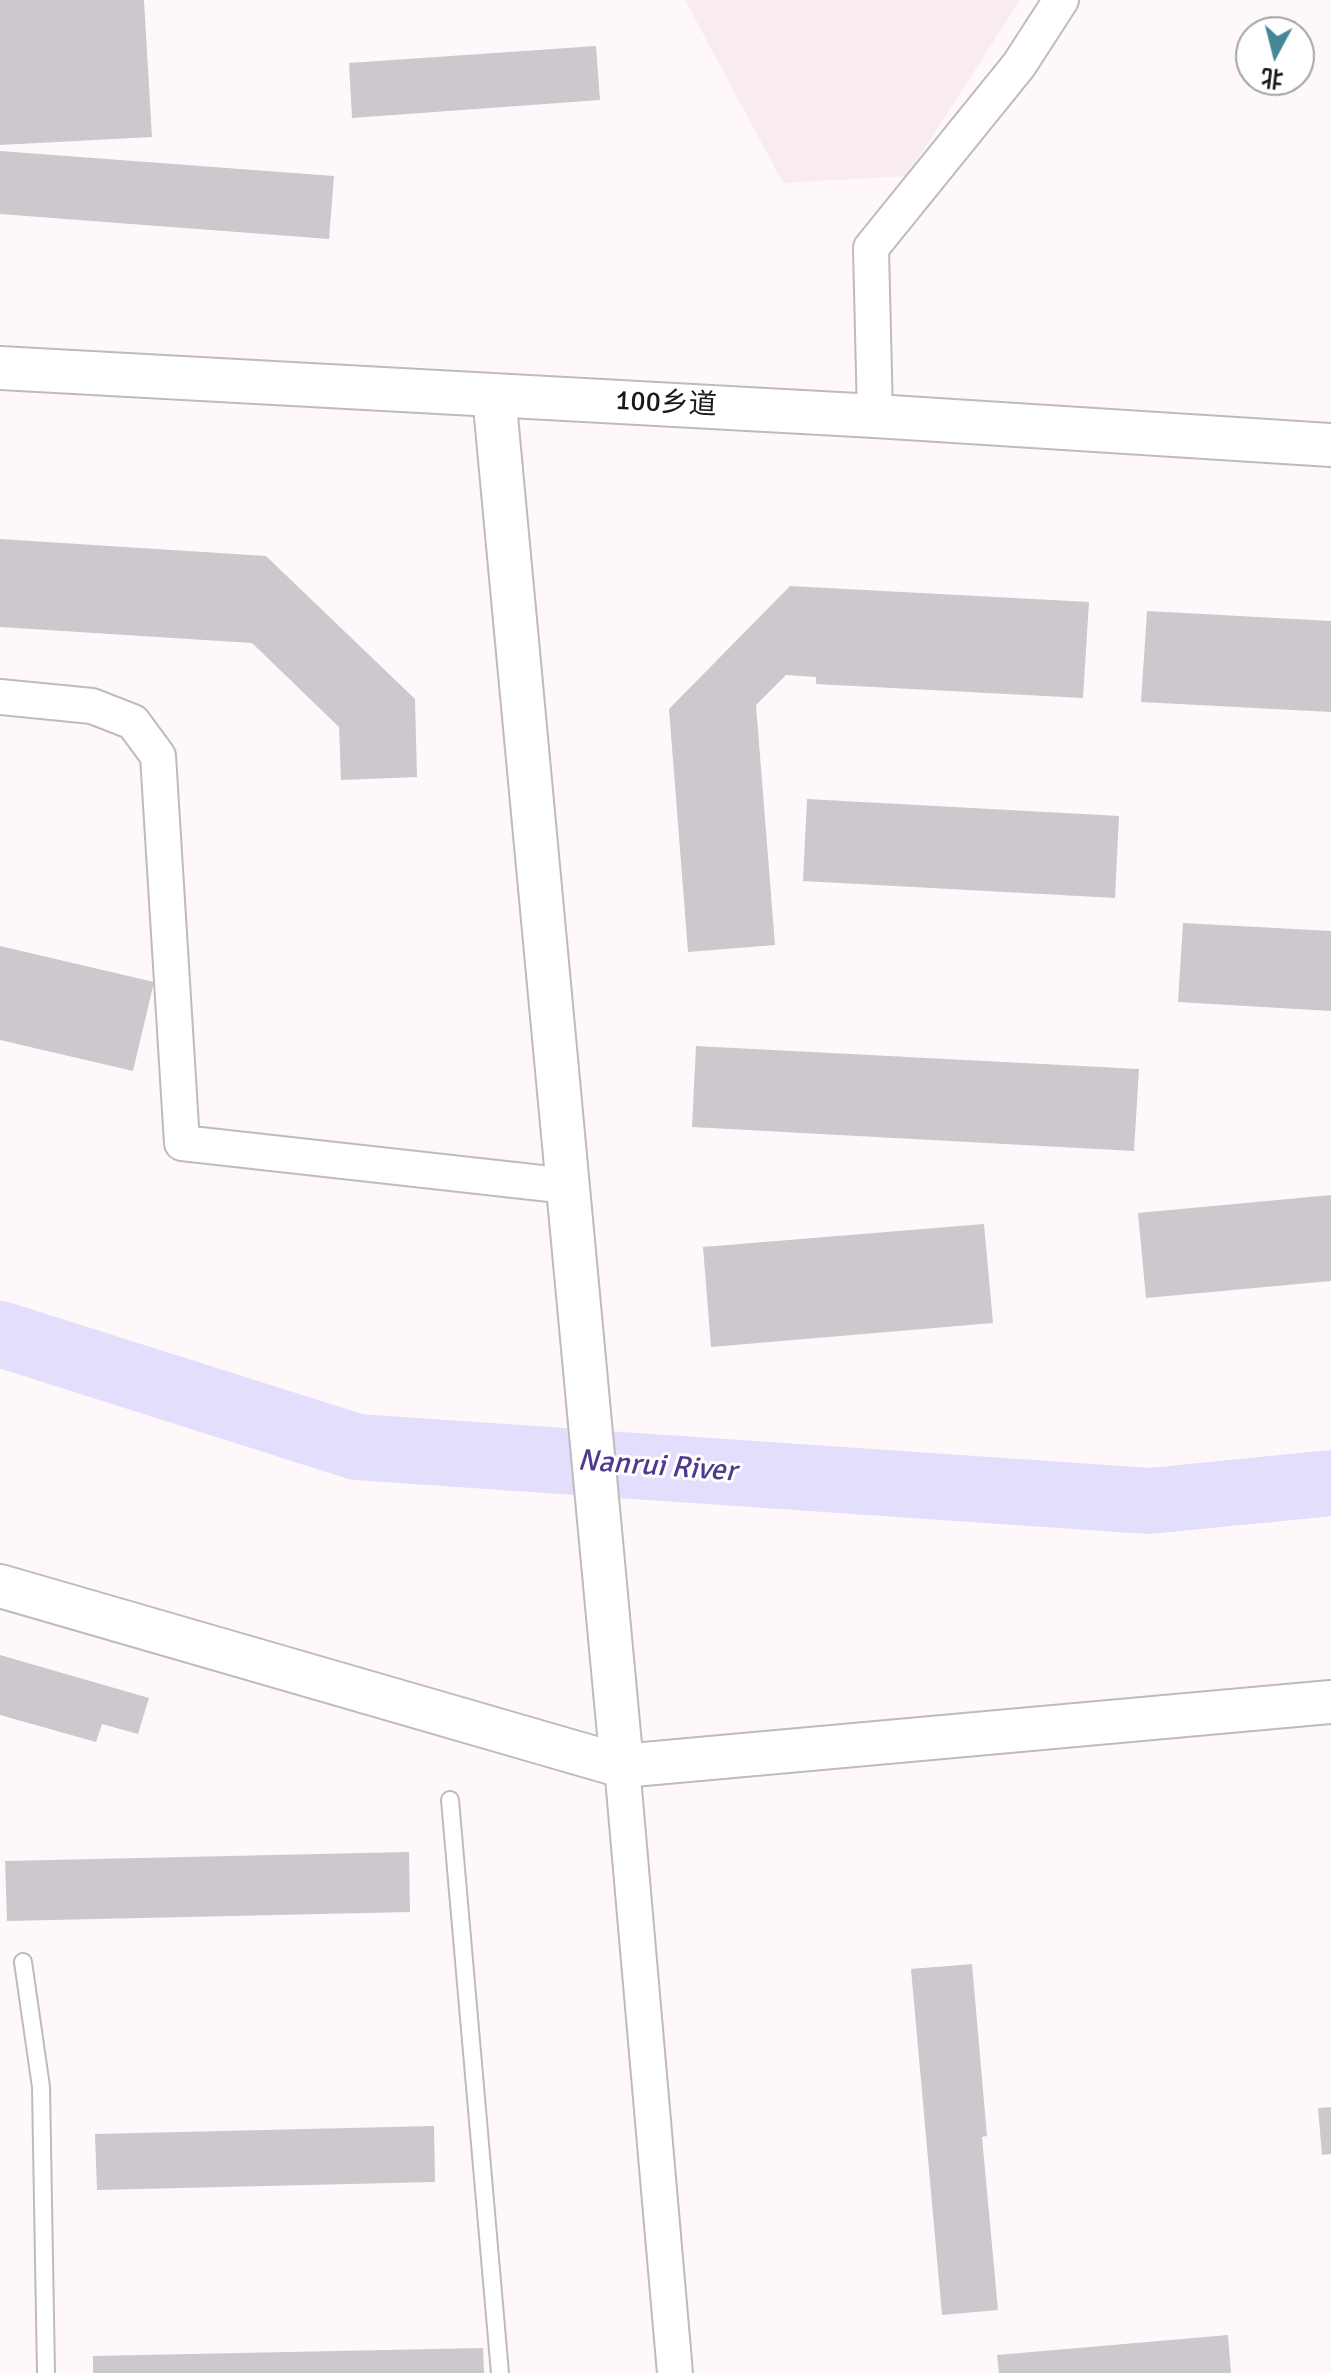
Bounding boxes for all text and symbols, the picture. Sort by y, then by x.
north arrow [1235,16,1315,96]
text: 北 [1260,64,1285,93]
street label: 100乡道 [615,385,717,423]
water label: Nanrui River [576,1443,738,1491]

